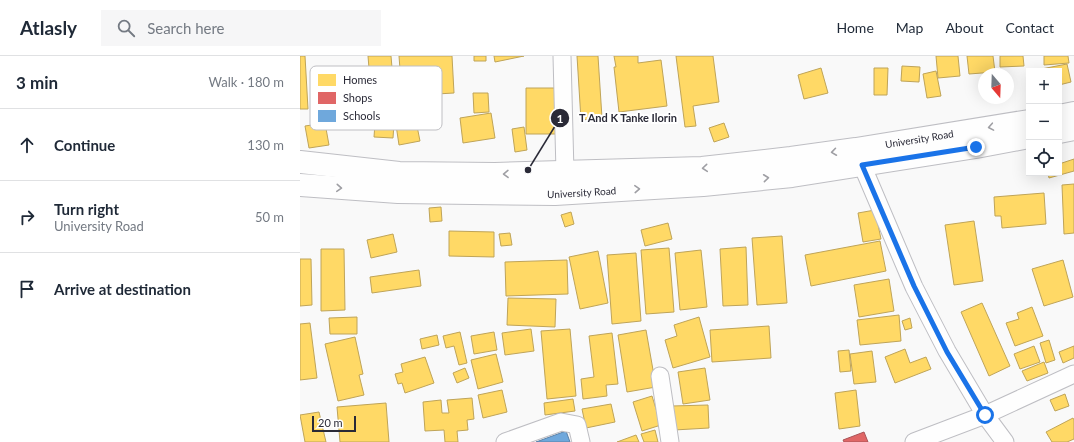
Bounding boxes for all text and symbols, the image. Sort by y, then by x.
search box [101,10,381,46]
text: Atlasly [20,16,77,39]
icon: search [115,17,137,39]
text: Search here [147,19,225,37]
text: Home [836,19,874,36]
text: Map [896,19,923,36]
text: About [945,19,983,36]
text: Contact [1005,19,1054,36]
legend [310,66,442,130]
north arrow [978,68,1014,104]
map controls [1026,68,1062,176]
button: + [1026,68,1062,104]
text: 3 min [16,72,58,93]
text: Homes [343,73,377,86]
text: Walk · 180 m [208,74,284,90]
text: Shops [343,91,372,104]
button: − [1026,104,1062,140]
callout: T And K Tanke Ilorin [550,107,685,130]
text: Schools [343,109,380,122]
text: 1 [557,111,564,126]
text: T And K Tanke Ilorin [579,111,677,124]
one-way arrow [987,123,994,131]
street label: University Road [884,127,954,150]
icon: ahead [16,134,38,156]
text: Continue [54,136,115,154]
text: 130 m [247,137,284,153]
route end [967,138,985,156]
button: locate [1026,140,1062,176]
one-way arrow [831,147,838,156]
one-way arrow [702,163,708,172]
one-way arrow [503,170,509,178]
one-way arrow [763,174,769,183]
one-way arrow [336,183,342,192]
street label: University Road [547,184,617,200]
one-way arrow [634,184,640,193]
text: Turn right [54,200,119,218]
icon: right [16,206,38,228]
text: 50 m [255,209,284,225]
text: University Road [54,218,144,234]
icon: arrive [16,278,38,300]
text: Arrive at destination [54,280,191,298]
route start [976,406,994,424]
scale bar [312,414,356,433]
text: 20 m [318,416,343,429]

